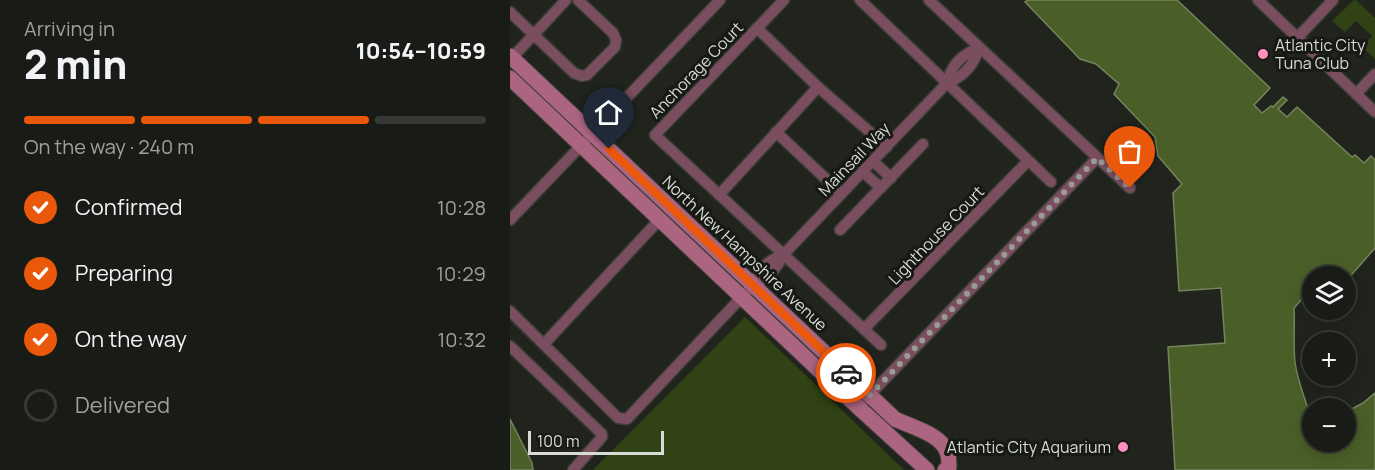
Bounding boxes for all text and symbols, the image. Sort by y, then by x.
text: Arriving in [24,15,115,42]
street label: Anchorage Court [644,17,748,123]
place label: Atlantic City Tuna Club [1275,34,1366,74]
text: 10:54–10:59 [356,36,486,66]
text: 2 min [24,37,127,91]
marker: Atlantic City Tuna Club [1256,47,1270,61]
pin [583,87,634,149]
icon: home [592,96,625,129]
street label: Mainsail Way [813,117,895,201]
pin [1104,126,1155,188]
text: On the way · 240 m [24,133,194,160]
icon: bag [1113,135,1146,168]
street label: North New Hampshire Avenue [658,171,832,335]
street label: Lighthouse Court [883,181,989,289]
icon: check [24,191,57,224]
text: Confirmed [75,192,183,222]
text: 10:28 [437,194,486,221]
icon: check [24,257,57,290]
text: Preparing [75,258,173,288]
text: 10:29 [436,260,486,287]
map controls [1302,266,1356,452]
button: layers [1302,266,1356,320]
icon: check [24,323,57,356]
text: On the way [75,324,187,354]
text: 10:32 [438,326,486,353]
button: + [1302,332,1356,386]
courier [816,343,876,403]
icon: car [830,357,863,390]
text: Delivered [75,390,170,420]
button: − [1302,398,1356,452]
scale bar [528,428,664,456]
text: 100 m [537,430,580,452]
place label: Atlantic City Aquarium [947,436,1111,458]
marker: Atlantic City Aquarium [1116,440,1130,454]

